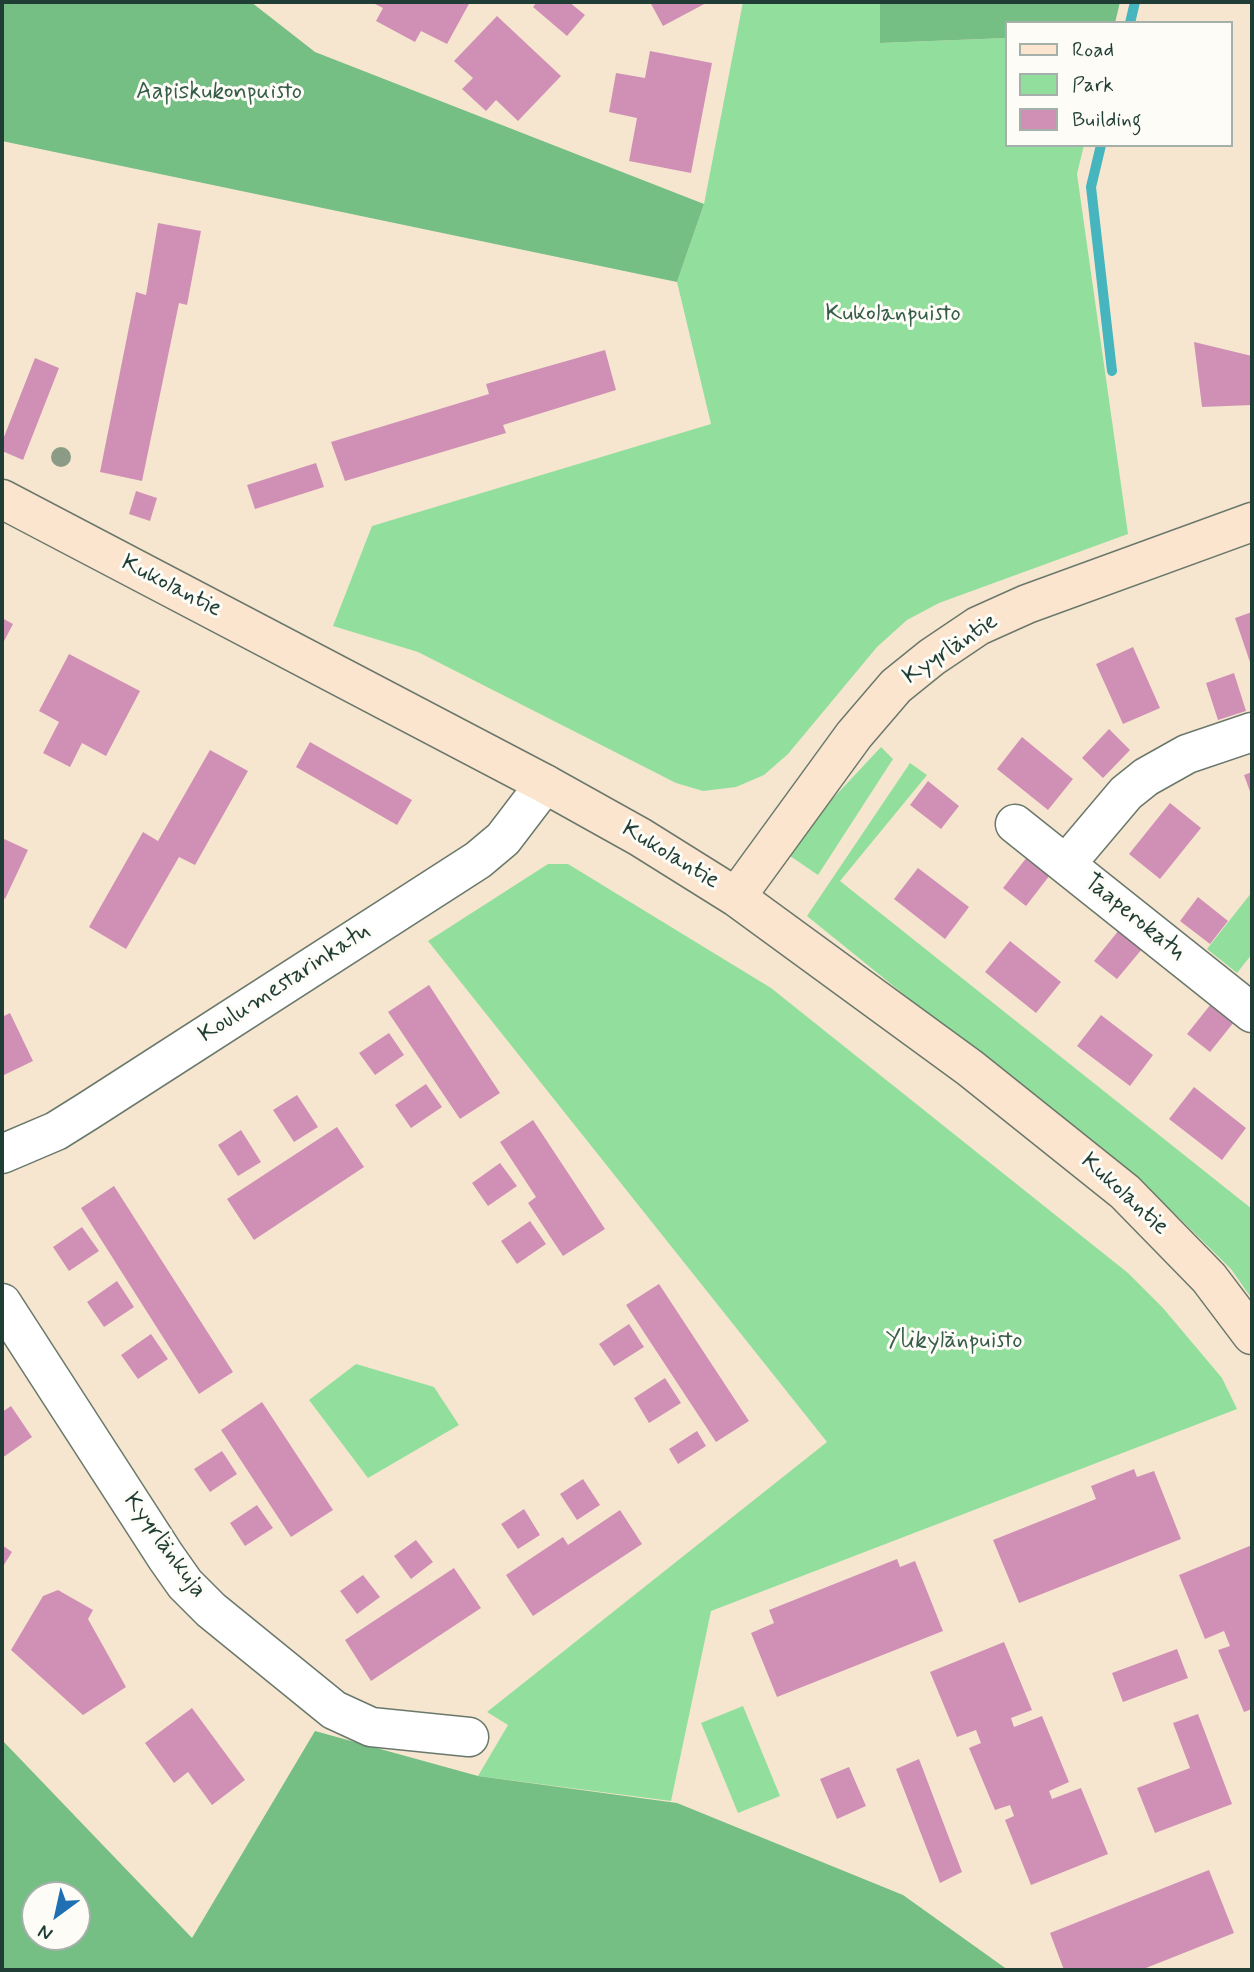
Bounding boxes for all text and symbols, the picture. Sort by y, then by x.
legend [1006,21,1233,147]
text: Road [1072,36,1114,64]
text: Park [1072,71,1114,99]
park label: Aapiskukonpuisto [136,79,302,107]
text: Building [1072,106,1142,134]
park label: Kukolanpuisto [825,301,961,329]
street label: Kukolantie [116,549,226,625]
street label: Kyyrläntie [898,608,1004,692]
street label: Kukolantie [616,816,724,896]
street label: Taaperokatu [1077,868,1191,968]
street label: Koulumestarinkatu [194,918,376,1050]
street label: Kukolantie [1074,1148,1174,1242]
park label: Ylikylänpuisto [886,1328,1022,1356]
street label: Kyyrlänkuja [116,1488,212,1604]
north arrow [21,1881,91,1951]
text: N [33,1918,57,1946]

